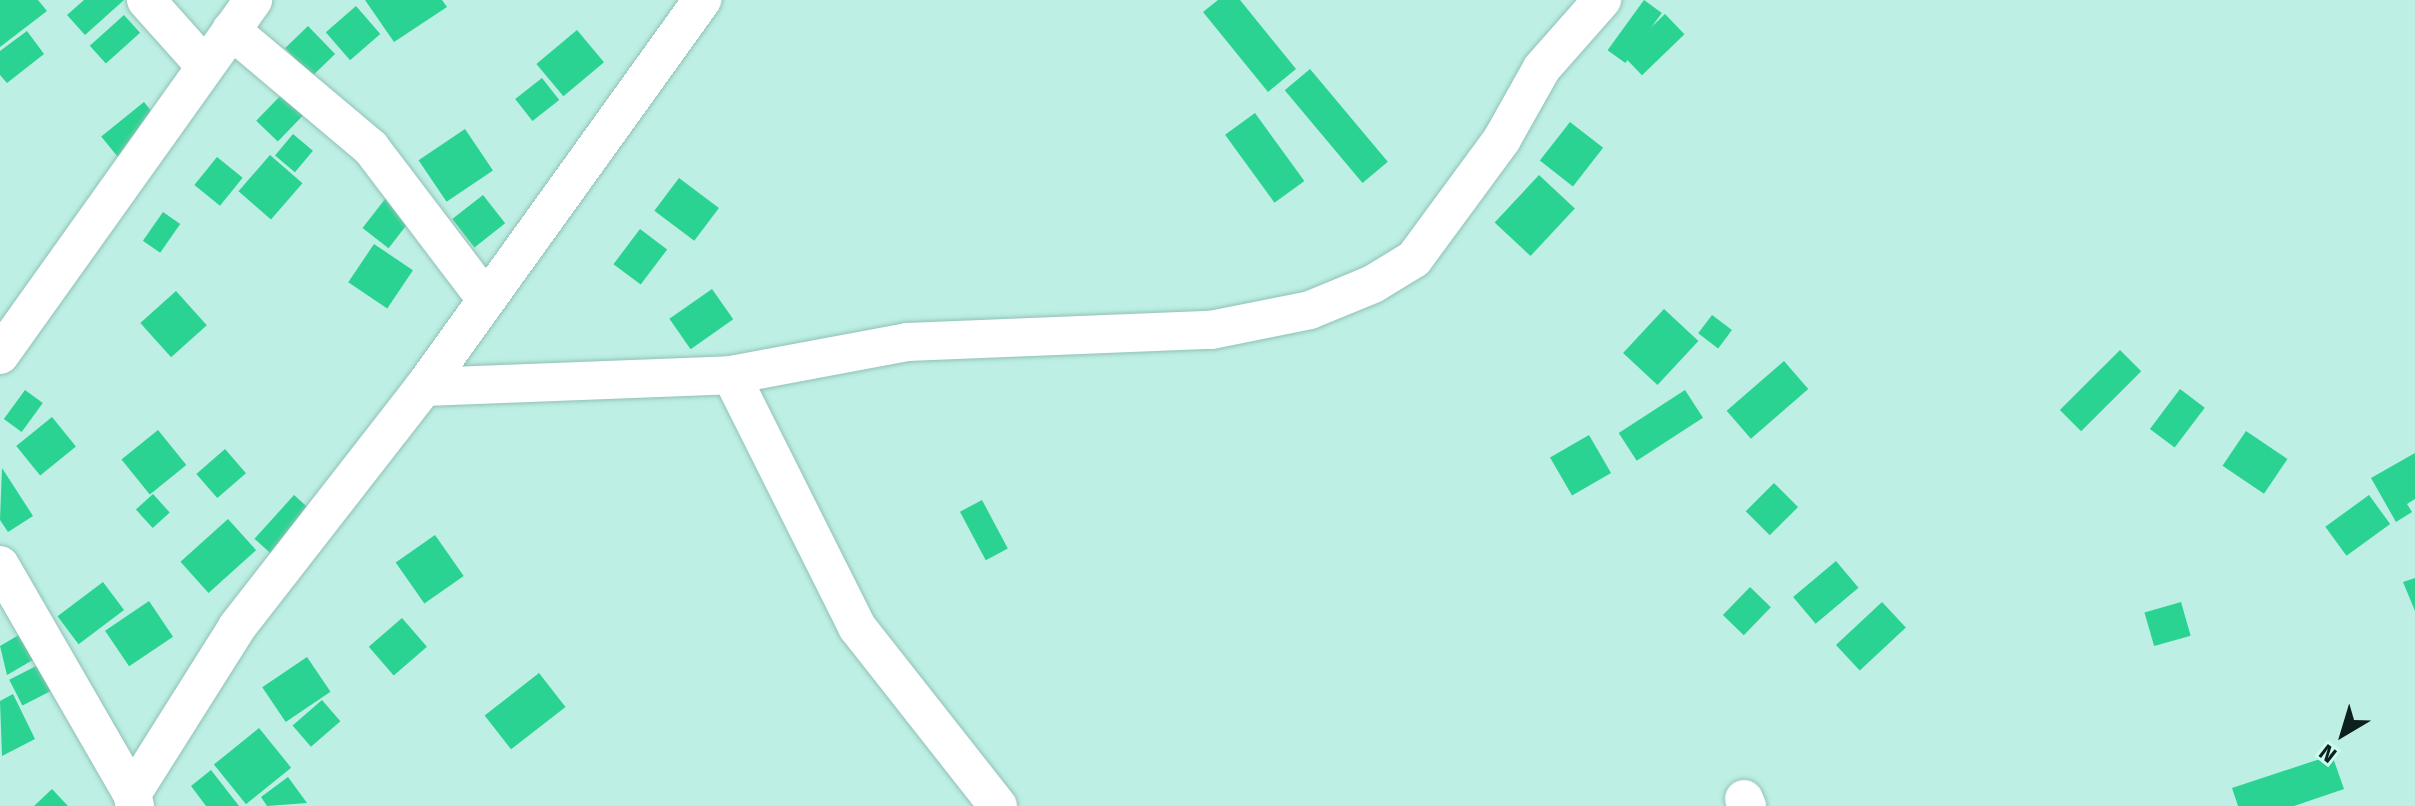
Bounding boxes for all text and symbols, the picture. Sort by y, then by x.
north arrow [2303,694,2383,774]
text: N [2314,738,2342,768]

